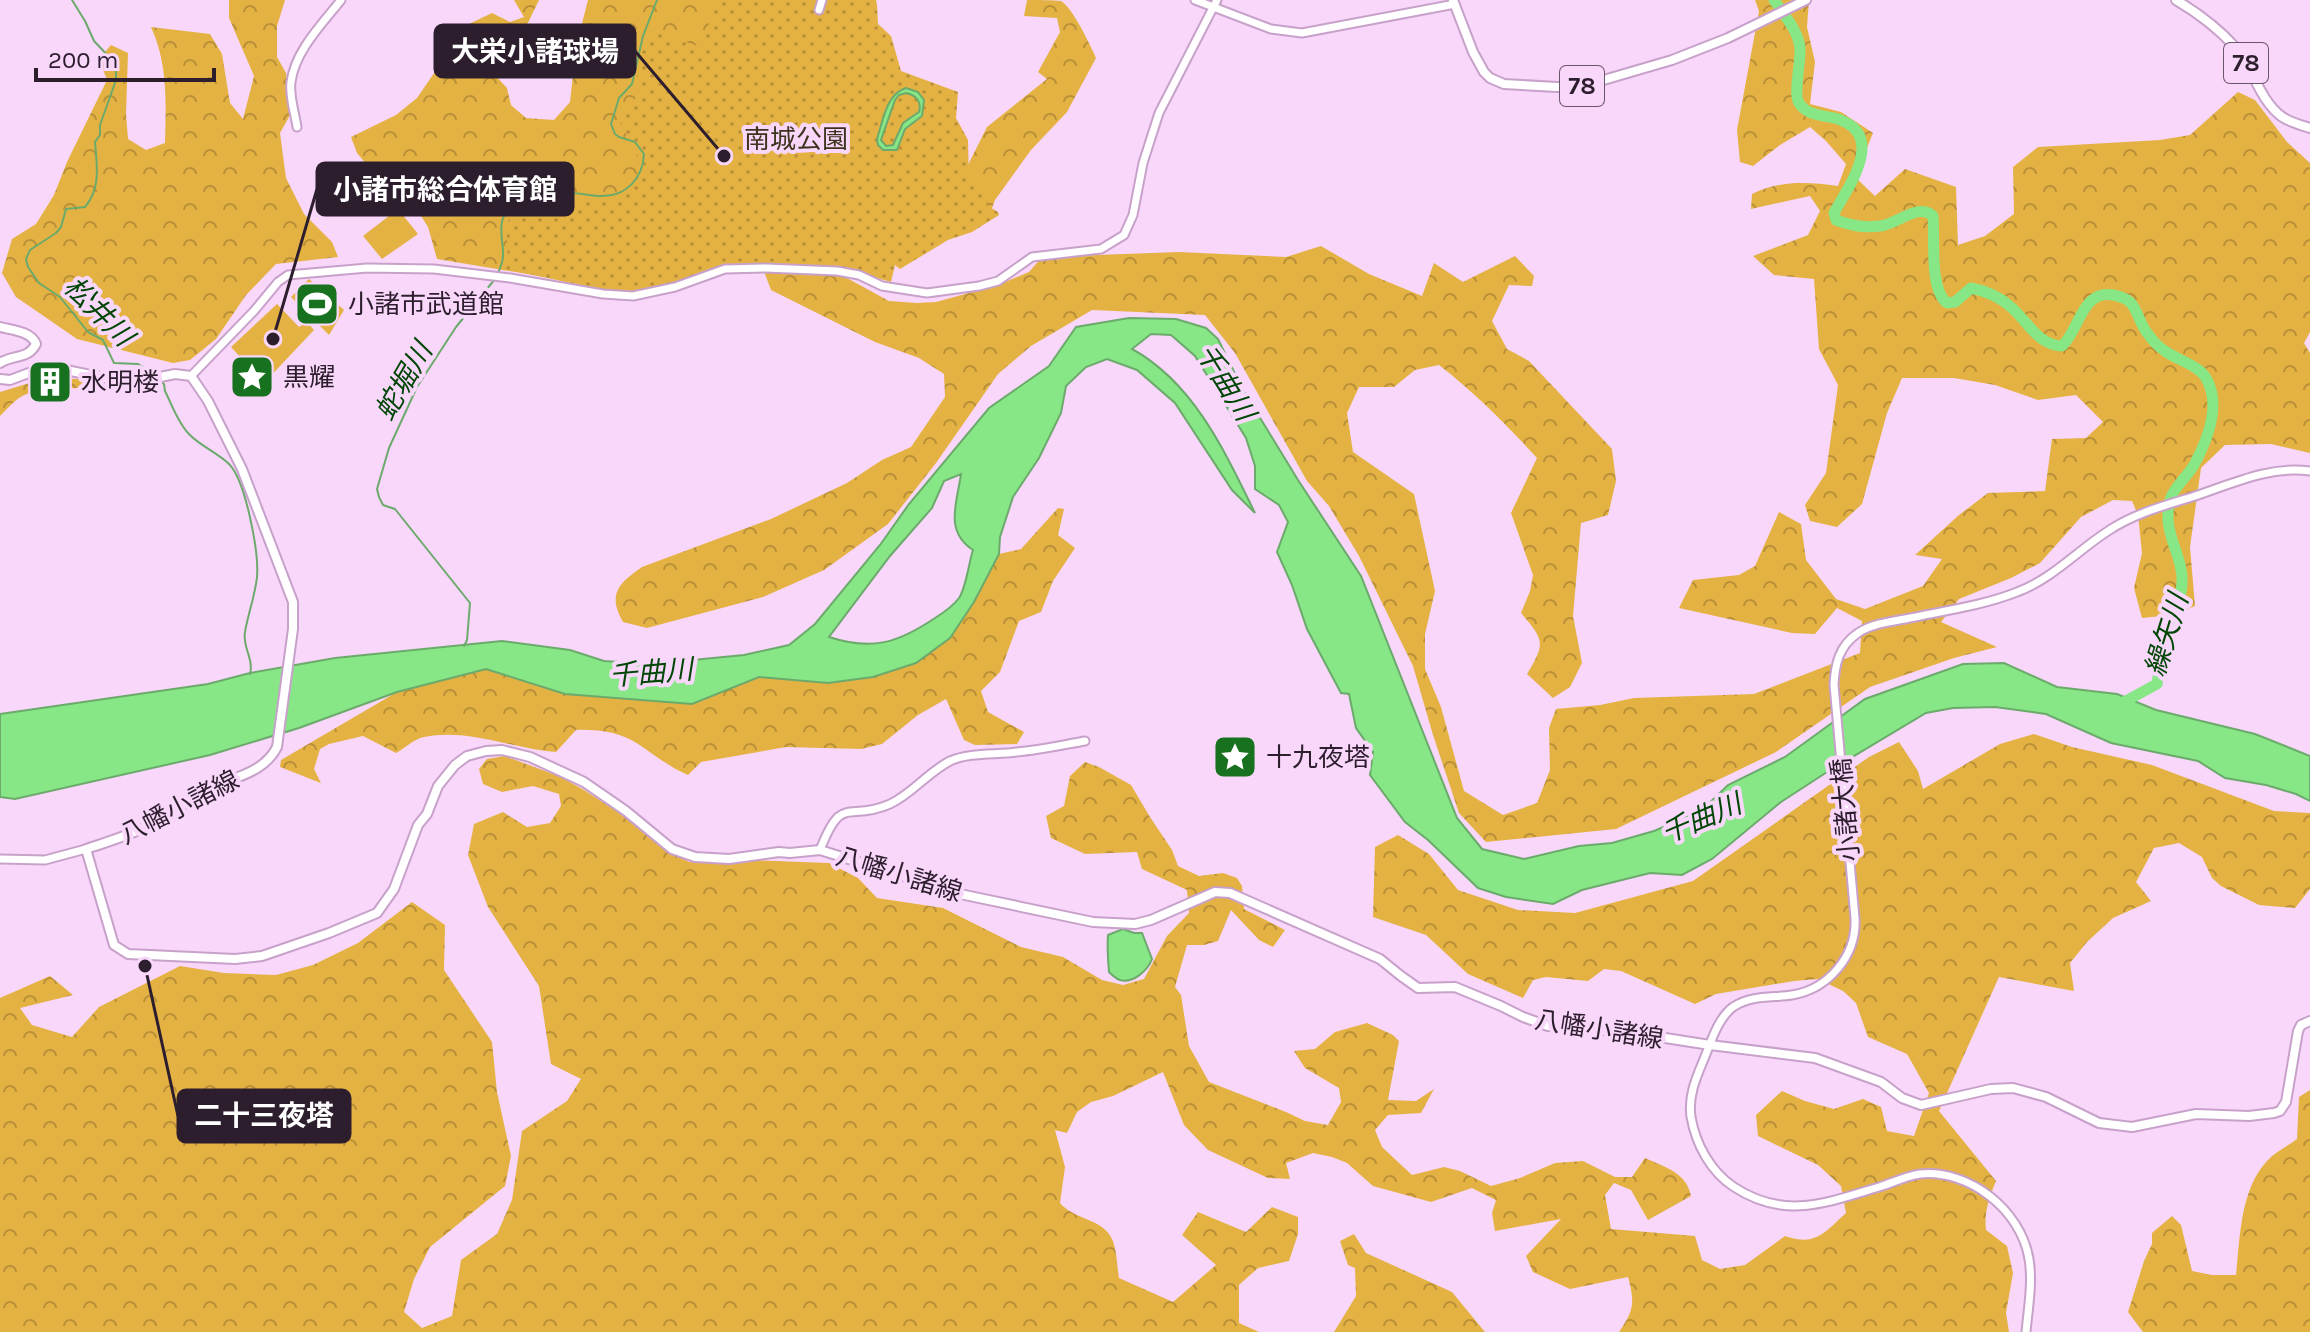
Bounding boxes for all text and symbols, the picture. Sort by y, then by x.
callout: 大栄小諸球場 [435,25,635,77]
scale bar [36,32,214,82]
text: 大栄小諸球場 [451,35,619,68]
road number: 78 [2224,43,2268,83]
text: 200 m [48,46,119,74]
road number: 78 [1560,66,1604,106]
park label: 南城公園 [744,124,848,155]
callout: 小諸市総合体育館 [317,163,573,215]
text: 小諸市総合体育館 [333,173,557,206]
water label: 松井川 [57,270,142,355]
sports icon: 小諸市武道館 [293,280,341,328]
place label: 小諸市武道館 [348,289,504,320]
water label: 蛇堀川 [368,334,440,426]
water label: 千曲川 [1189,338,1263,429]
place icon: 黒耀 [228,353,276,401]
building icon: 水明楼 [26,358,74,406]
place label: 黒耀 [283,362,335,393]
place label: 水明楼 [81,367,159,398]
water label: 繰矢川 [2138,587,2195,680]
water label: 千曲川 [608,652,697,693]
place icon: 十九夜塔 [1211,733,1259,781]
place label: 十九夜塔 [1266,742,1370,773]
street label: 小諸大橋 [1826,757,1865,863]
street label: 八幡小諸線 [114,764,244,851]
water label: 千曲川 [1656,786,1749,850]
street label: 八幡小諸線 [832,841,966,908]
street label: 八幡小諸線 [1532,1004,1666,1055]
callout: 二十三夜塔 [178,1090,350,1142]
text: 二十三夜塔 [194,1099,334,1132]

